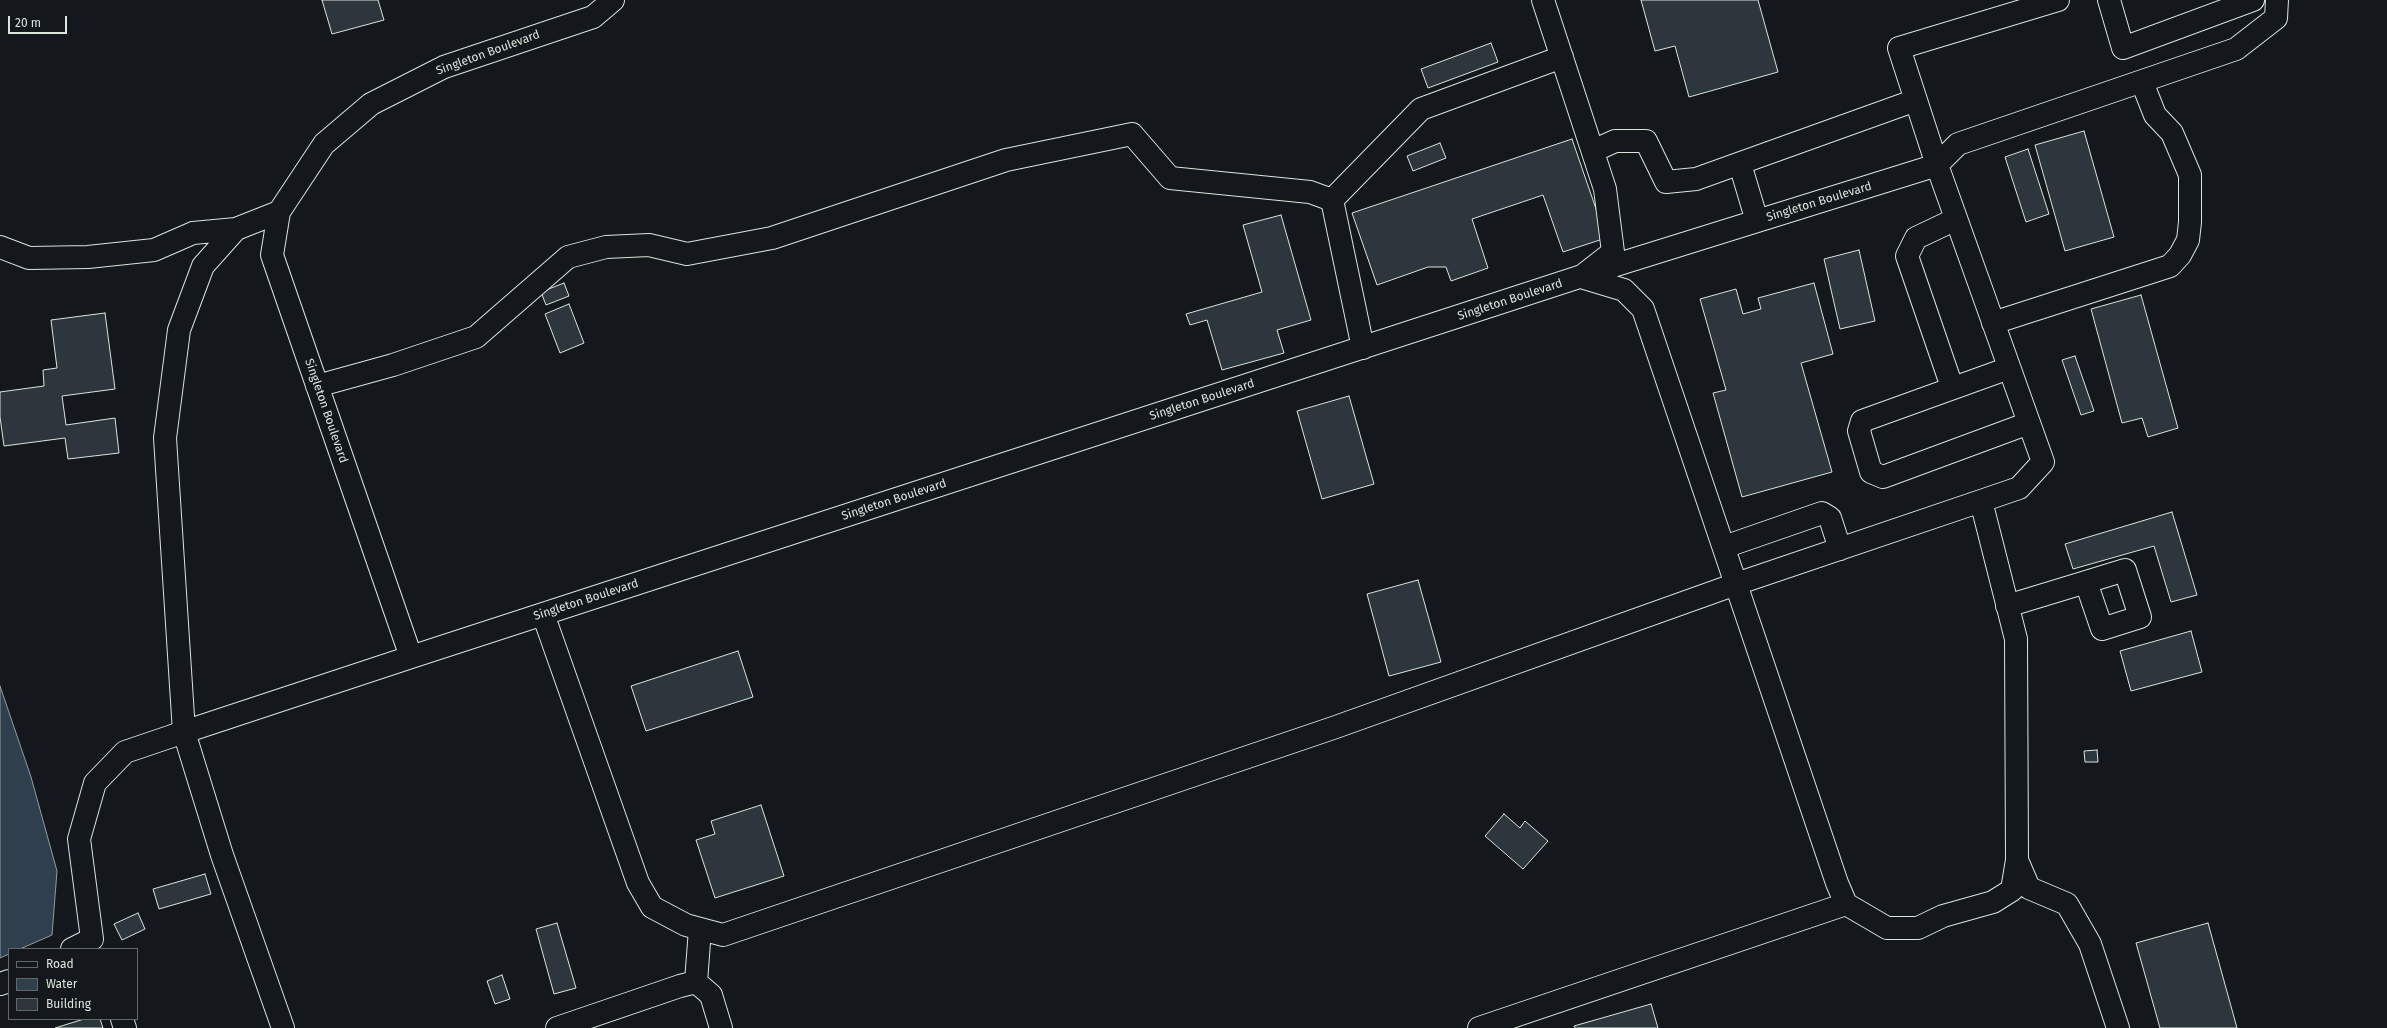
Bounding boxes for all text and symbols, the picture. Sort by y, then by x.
scale bar [10,8,69,34]
text: 20 m [15,16,41,30]
street label: Singleton Boulevard [434,28,542,78]
street label: Singleton Boulevard [1765,179,1873,225]
street label: Singleton Boulevard [1456,276,1564,324]
street label: Singleton Boulevard [301,357,351,465]
street label: Singleton Boulevard [1148,376,1256,424]
street label: Singleton Boulevard [840,476,948,524]
street label: Singleton Boulevard [532,576,640,624]
legend [8,948,138,1020]
text: Road [46,957,74,971]
text: Water [46,977,77,991]
text: Building [46,997,91,1011]

